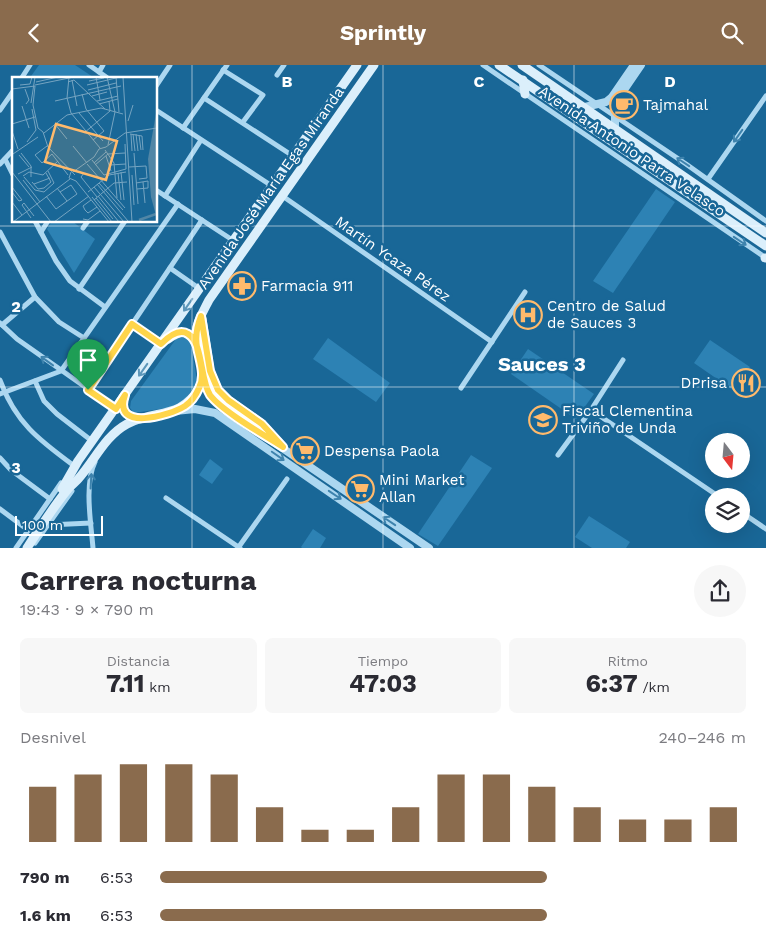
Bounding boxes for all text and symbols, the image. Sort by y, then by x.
icon: back [20,19,48,47]
icon: search [718,19,746,47]
text: Sprintly [340,20,426,45]
text: B [282,72,293,91]
text: C [474,72,485,91]
text: D [664,72,676,91]
inset map [12,77,158,223]
street label: Avenida Antonio Parra Velasco [535,82,729,220]
street label: Avenida José María Egas Miranda [194,83,348,292]
cafe icon: Tajmahal [609,90,639,120]
place label: Tajmahal [643,96,709,114]
one-way arrow [733,129,743,143]
one-way arrow [677,157,691,167]
street label: Martín Ycaza Pérez [332,212,454,306]
one-way arrow [733,236,747,246]
pharmacy icon: Farmacia 911 [227,271,257,301]
place label: Farmacia 911 [261,277,353,295]
text: 2 [11,297,21,316]
place label: Centro de Salud de Sauces 3 [547,297,666,332]
one-way arrow [183,298,193,312]
hospital icon: Centro de Salud de Sauces 3 [513,300,543,330]
pin [67,339,109,390]
icon: arrive [74,346,102,374]
district label: Sauces 3 [498,352,586,376]
one-way arrow [40,356,54,366]
one-way arrow [138,363,148,377]
restaurant icon: DPrisa [731,368,761,398]
place label: DPrisa [681,374,727,392]
place label: Fiscal Clementina Triviño de Unda [562,402,693,437]
school or university icon: Fiscal Clementina Triviño de Unda [528,405,558,435]
north arrow [705,433,750,477]
map controls [705,433,750,533]
supermarket icon: Despensa Paola [290,436,320,466]
place label: Despensa Paola [324,442,440,460]
one-way arrow [270,451,284,461]
text: 3 [11,458,21,477]
place label: Mini Market Allan [379,471,465,506]
one-way arrow [86,473,95,489]
supermarket icon: Mini Market Allan [345,474,375,504]
button: layers [705,488,750,533]
one-way arrow [328,490,342,500]
scale bar [15,513,102,536]
one-way arrow [382,516,396,526]
text: 100 m [22,517,63,533]
text: Carrera nocturna [20,564,256,597]
button: share [694,565,746,617]
text: 19:43 · 9 × 790 m [20,600,154,619]
text: Distancia [107,653,170,669]
text: Tiempo [358,653,408,669]
text: Ritmo [607,653,648,669]
text: 7.11 [106,669,145,698]
text: 47:03 [349,669,417,698]
text: 6:37 [585,669,638,698]
text: km [145,679,171,695]
text: /km [638,679,670,695]
text: Desnivel [20,728,86,747]
text: 240–246 m [658,728,746,747]
text: 790 m [20,868,70,887]
text: 6:53 [100,868,133,887]
text: 1.6 km [20,906,71,925]
text: 6:53 [100,906,133,925]

